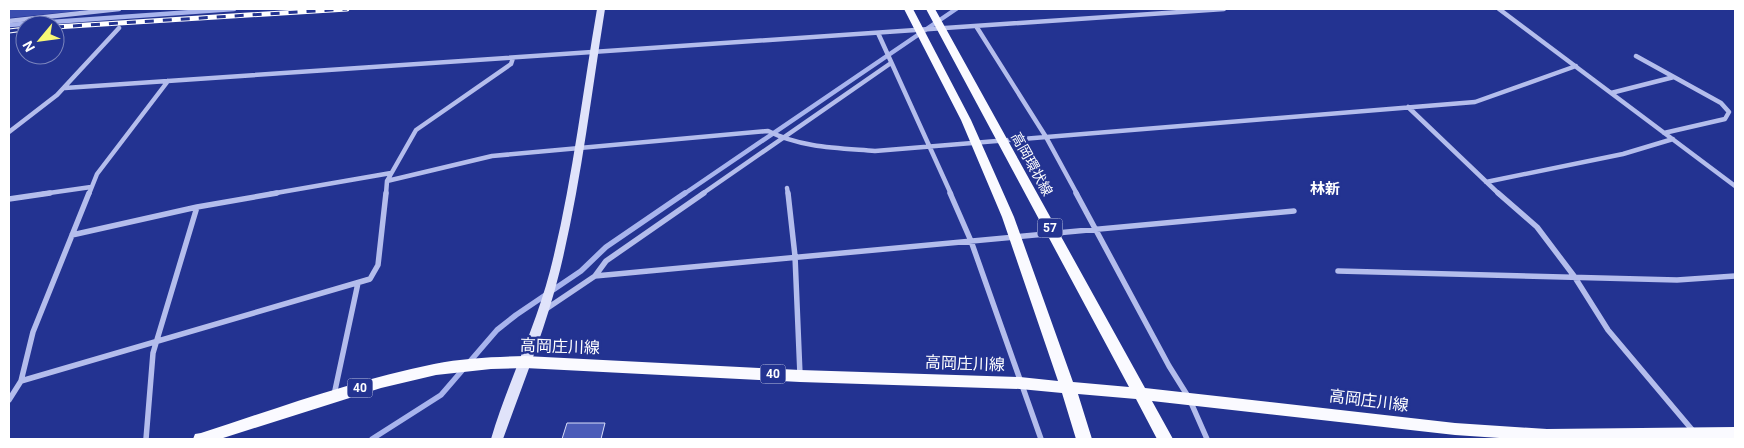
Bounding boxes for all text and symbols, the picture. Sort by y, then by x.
north arrow [15,15,65,65]
text: N [19,38,38,55]
street label: 高岡環状線 [1008,130,1056,198]
district label: 林新 [1310,180,1340,198]
road number: 57 [1038,218,1062,238]
street label: 高岡庄川線 [520,336,600,357]
street label: 高岡庄川線 [925,353,1005,374]
road number: 40 [760,364,786,384]
road number: 40 [348,378,372,398]
street label: 高岡庄川線 [1328,386,1410,415]

